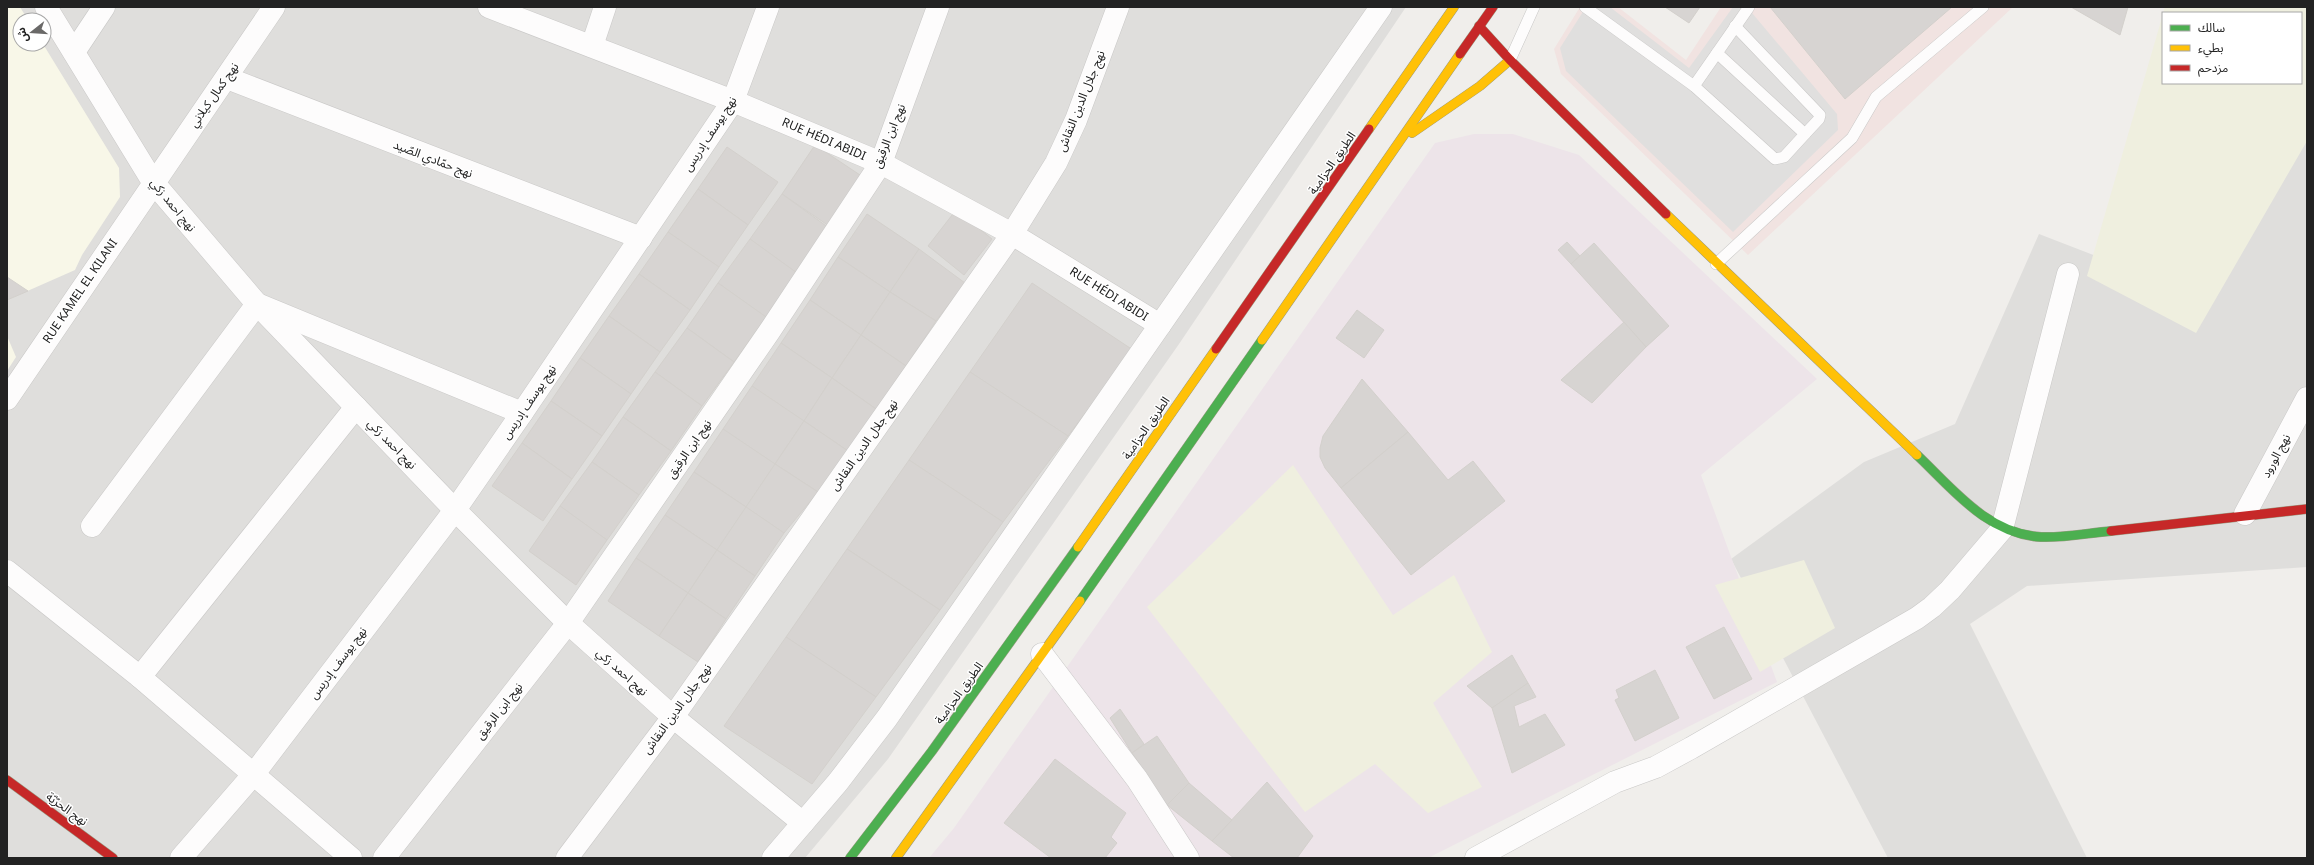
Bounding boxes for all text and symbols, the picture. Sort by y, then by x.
north arrow [12,12,52,52]
legend [2162,12,2302,84]
text: سالك [2198,19,2225,36]
text: ش [13,26,31,44]
text: بطيء [2198,39,2224,58]
street label: نهج جلال الدين النقاش [1052,48,1110,154]
street label: نهج كمال كيلاني [185,59,244,132]
text: مزدحم [2198,59,2228,77]
street label: نهج يوسف إدريس [679,93,741,175]
street label: نهج ابن الرقيق [868,101,910,171]
street label: RUE HÉDI ABIDI [779,113,869,164]
street label: الطريق الحزامية [1304,128,1360,197]
street label: نهج حمّادي الصّيد [390,136,475,183]
street label: نهج احمد زكي [145,174,200,236]
street label: RUE KAMEL EL KILANI [38,235,121,346]
street label: RUE HÉDI ABIDI [1067,263,1152,325]
street label: نهج يوسف إدريس [497,361,561,443]
street label: الطريق الحزامية [1118,393,1174,462]
street label: نهج جلال الدين النقاش [826,396,902,494]
street label: نهج احمد زكي [363,415,421,474]
street label: نهج ابن الرقيق [662,416,716,482]
street label: نهج الورود [2257,431,2295,481]
street label: نهج يوسف إدريس [305,623,371,703]
street label: نهج احمد زكي [592,644,652,701]
street label: الطريق الحزامية [930,658,987,727]
street label: نهج جلال الدين النقاش [638,660,716,758]
street label: نهج ابن الرقيق [471,679,527,743]
street label: نهج الحرّيّة [42,788,92,830]

